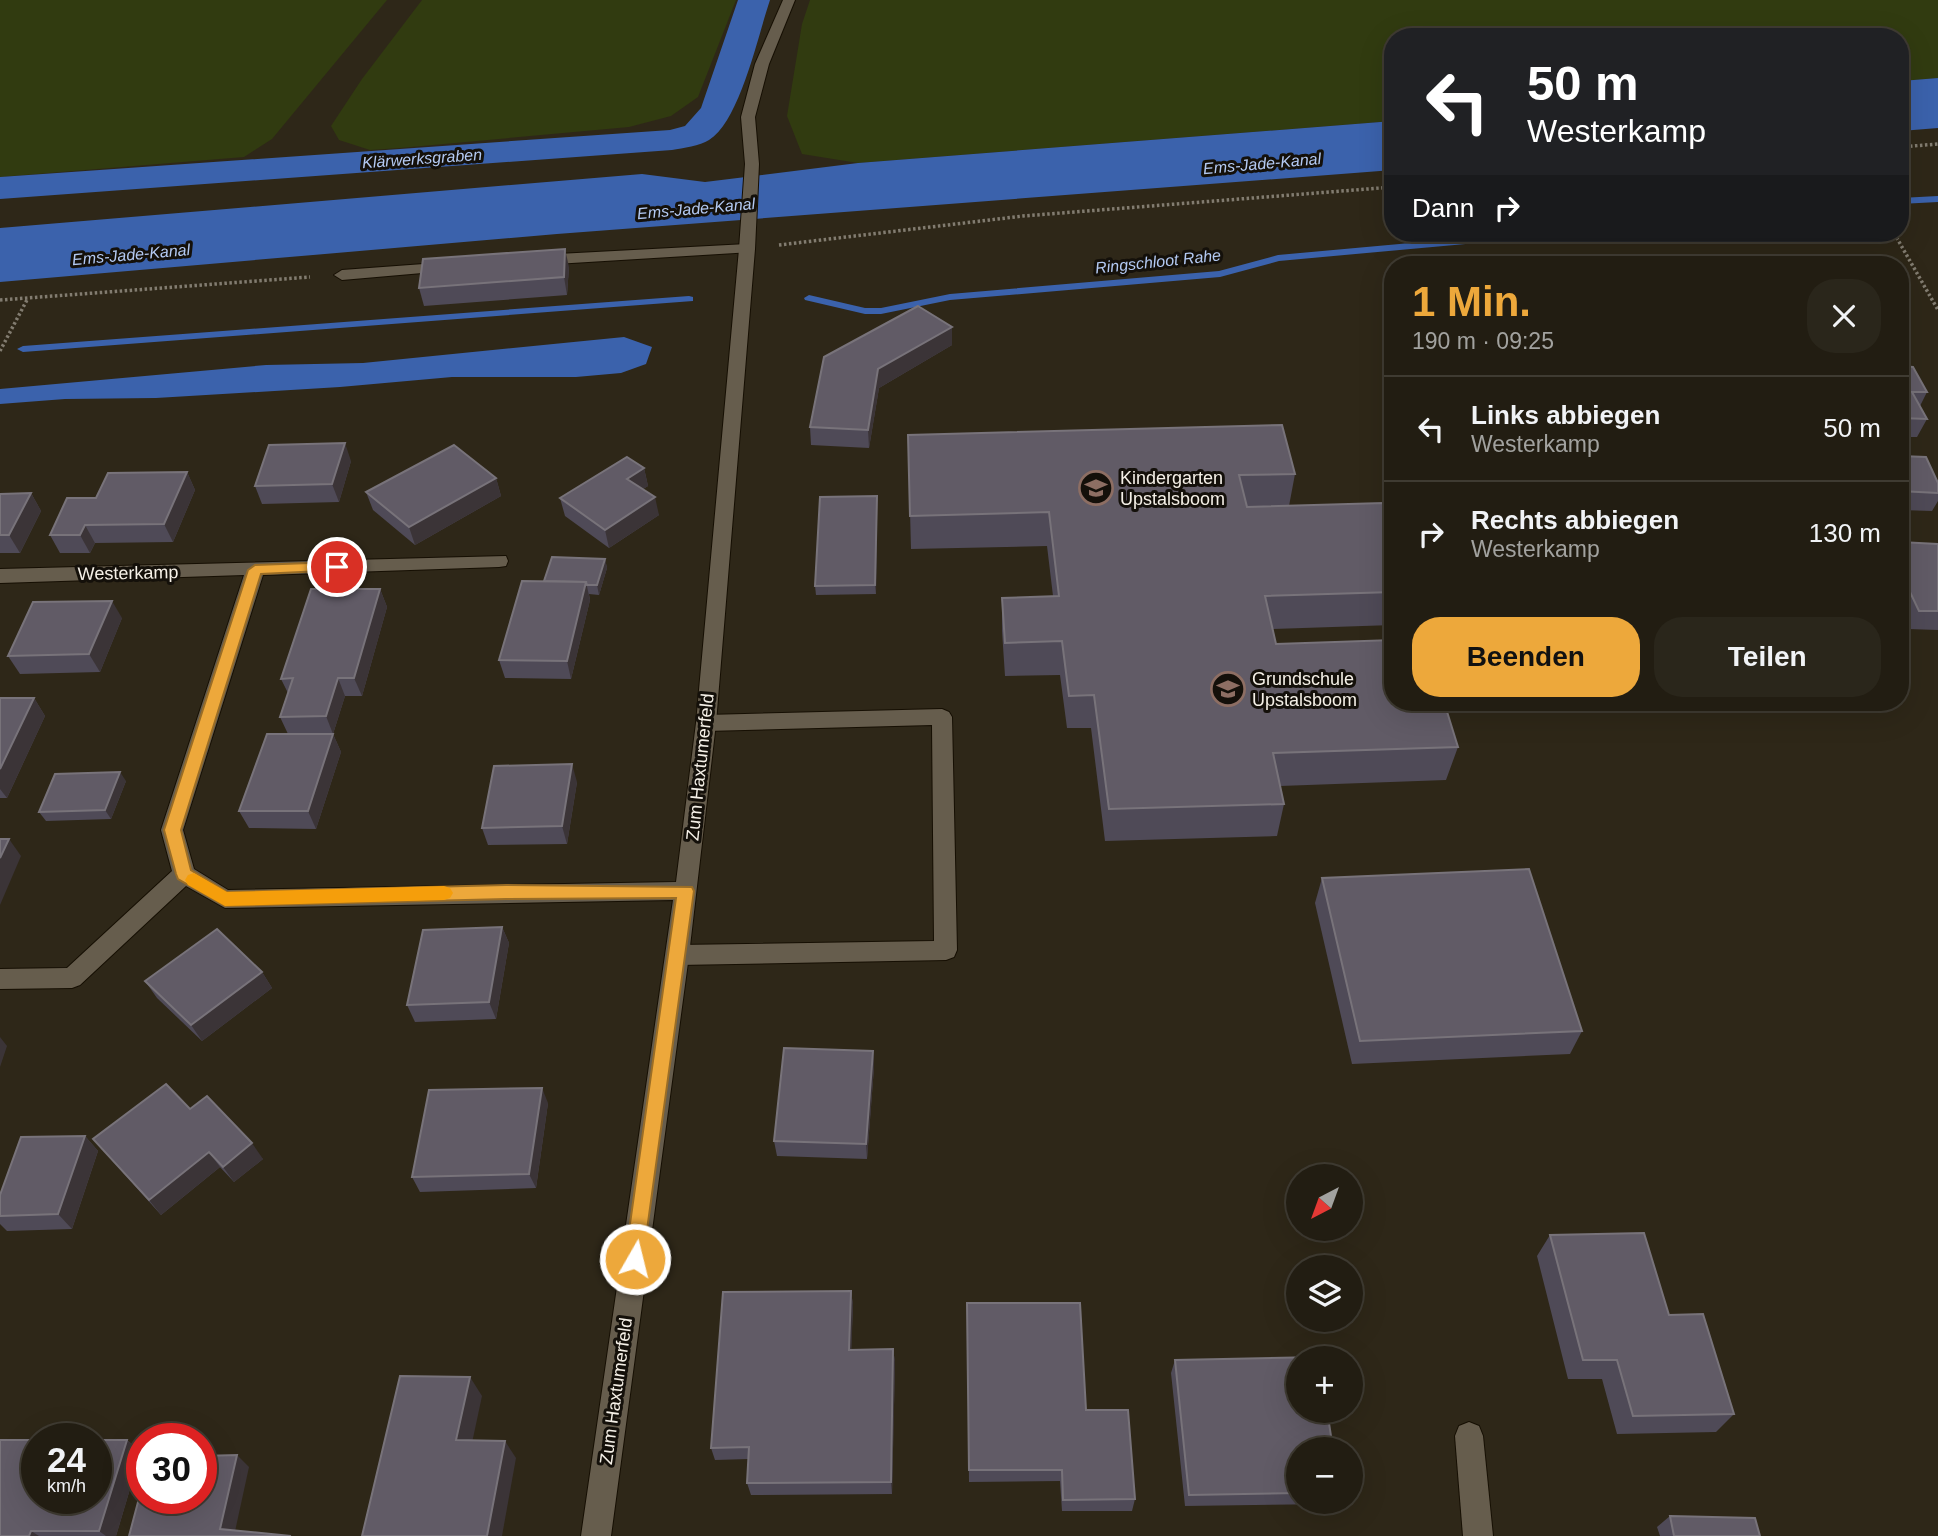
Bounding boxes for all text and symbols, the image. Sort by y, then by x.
icon: left [1412,56,1503,147]
text: 50 m [1527,56,1639,110]
text: Westerkamp [1527,113,1706,149]
water label: Klärwerksgraben [362,146,483,171]
water label: Ems-Jade-Kanal [1202,150,1322,177]
icon: right [1488,189,1526,227]
text: Dann [1412,193,1474,223]
water label: Ems-Jade-Kanal [636,195,756,222]
water label: Ems-Jade-Kanal [71,241,191,268]
water label: Ringschloot Rahe [1094,246,1222,277]
text: 1 Min. [1412,278,1531,325]
button: close [1807,279,1881,353]
text: 190 m · 09:25 [1412,328,1554,354]
text: Links abbiegen [1471,400,1660,430]
icon: left [1412,410,1450,448]
text: 50 m [1823,413,1881,443]
text: Westerkamp [1471,431,1600,457]
place label: Kindergarten Upstalsboom [1120,468,1225,509]
school or university icon: Kindergarten Upstalsboom [1077,469,1115,507]
text: Rechts abbiegen [1471,505,1679,535]
icon: right [1412,515,1450,553]
text: 130 m [1809,518,1881,548]
text: Westerkamp [1471,536,1600,562]
pin [307,537,367,597]
icon: arrive [318,548,356,586]
street label: Westerkamp [77,562,179,584]
button: Beenden [1412,617,1640,697]
button: Teilen [1654,617,1881,697]
place label: Grundschule Upstalsboom [1252,669,1357,710]
school or university icon: Grundschule Upstalsboom [1209,670,1247,708]
street label: Zum Haxtumerfeld [682,692,718,842]
north arrow [1286,1164,1363,1241]
map controls [1286,1164,1363,1514]
position arrow [598,1222,672,1296]
button: layers [1286,1255,1363,1332]
street label: Zum Haxtumerfeld [596,1316,636,1466]
button: + [1286,1346,1363,1423]
speed limit sign: 30 [126,1423,217,1514]
button: − [1286,1437,1363,1514]
text: 24 [47,1440,86,1479]
text: km/h [47,1476,86,1496]

